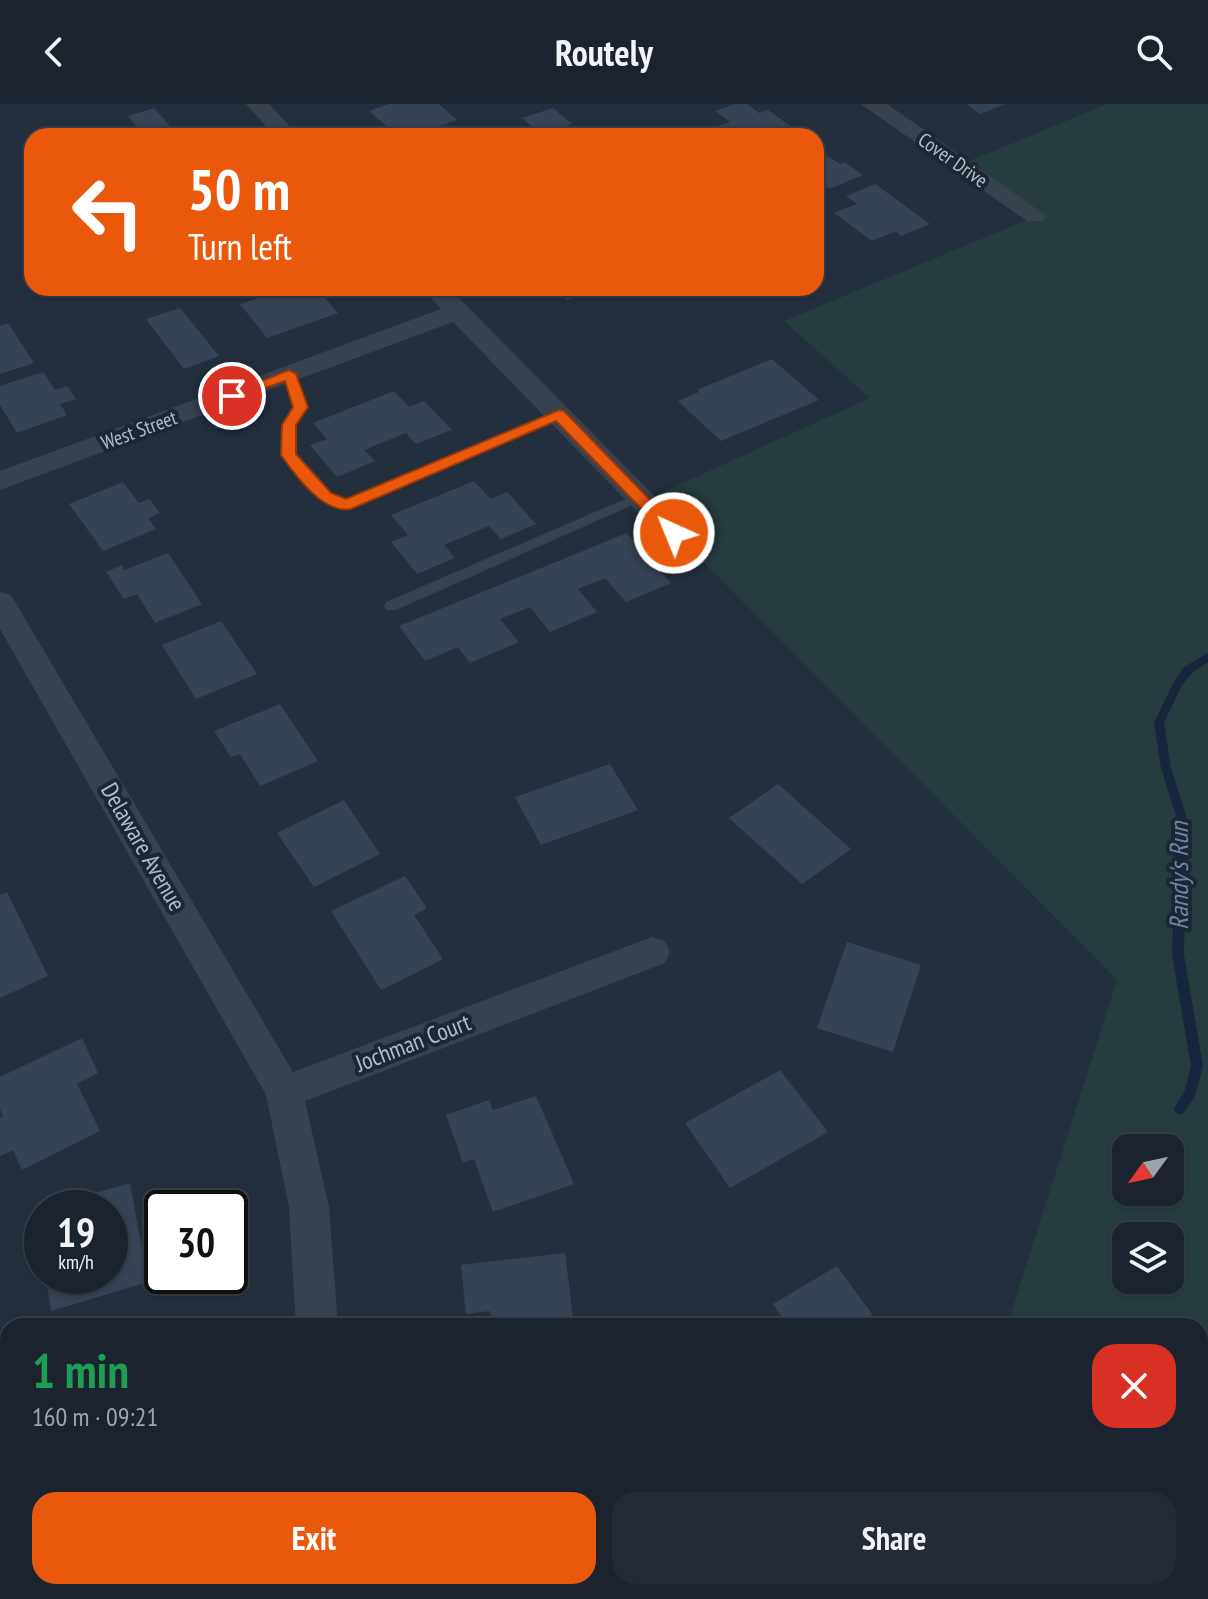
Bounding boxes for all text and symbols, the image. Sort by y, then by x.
text: Routely [555,29,653,76]
icon: back [32,30,76,74]
icon: search [1132,30,1176,74]
street label: Cover Drive [913,127,993,193]
text: 50 m [188,153,290,225]
icon: left [56,160,160,264]
text: Turn left [188,223,292,270]
pin [198,362,266,430]
icon: arrive [210,374,254,418]
street label: West Street [97,404,181,456]
position arrow [632,491,716,575]
street label: Delaware Avenue [94,777,193,916]
water label: Randy's Run [1162,820,1195,930]
street label: Jochman Court [350,1006,475,1079]
north arrow [1112,1134,1184,1206]
map controls [1112,1134,1184,1294]
speed limit sign: 30 [144,1190,248,1294]
text: 19 [57,1206,95,1258]
button: layers [1112,1222,1184,1294]
text: km/h [58,1249,94,1275]
text: 1 min [32,1339,129,1401]
button: close [1092,1344,1176,1428]
text: 160 m · 09:21 [32,1400,158,1433]
button: Exit [32,1492,596,1584]
button: Share [612,1492,1176,1584]

